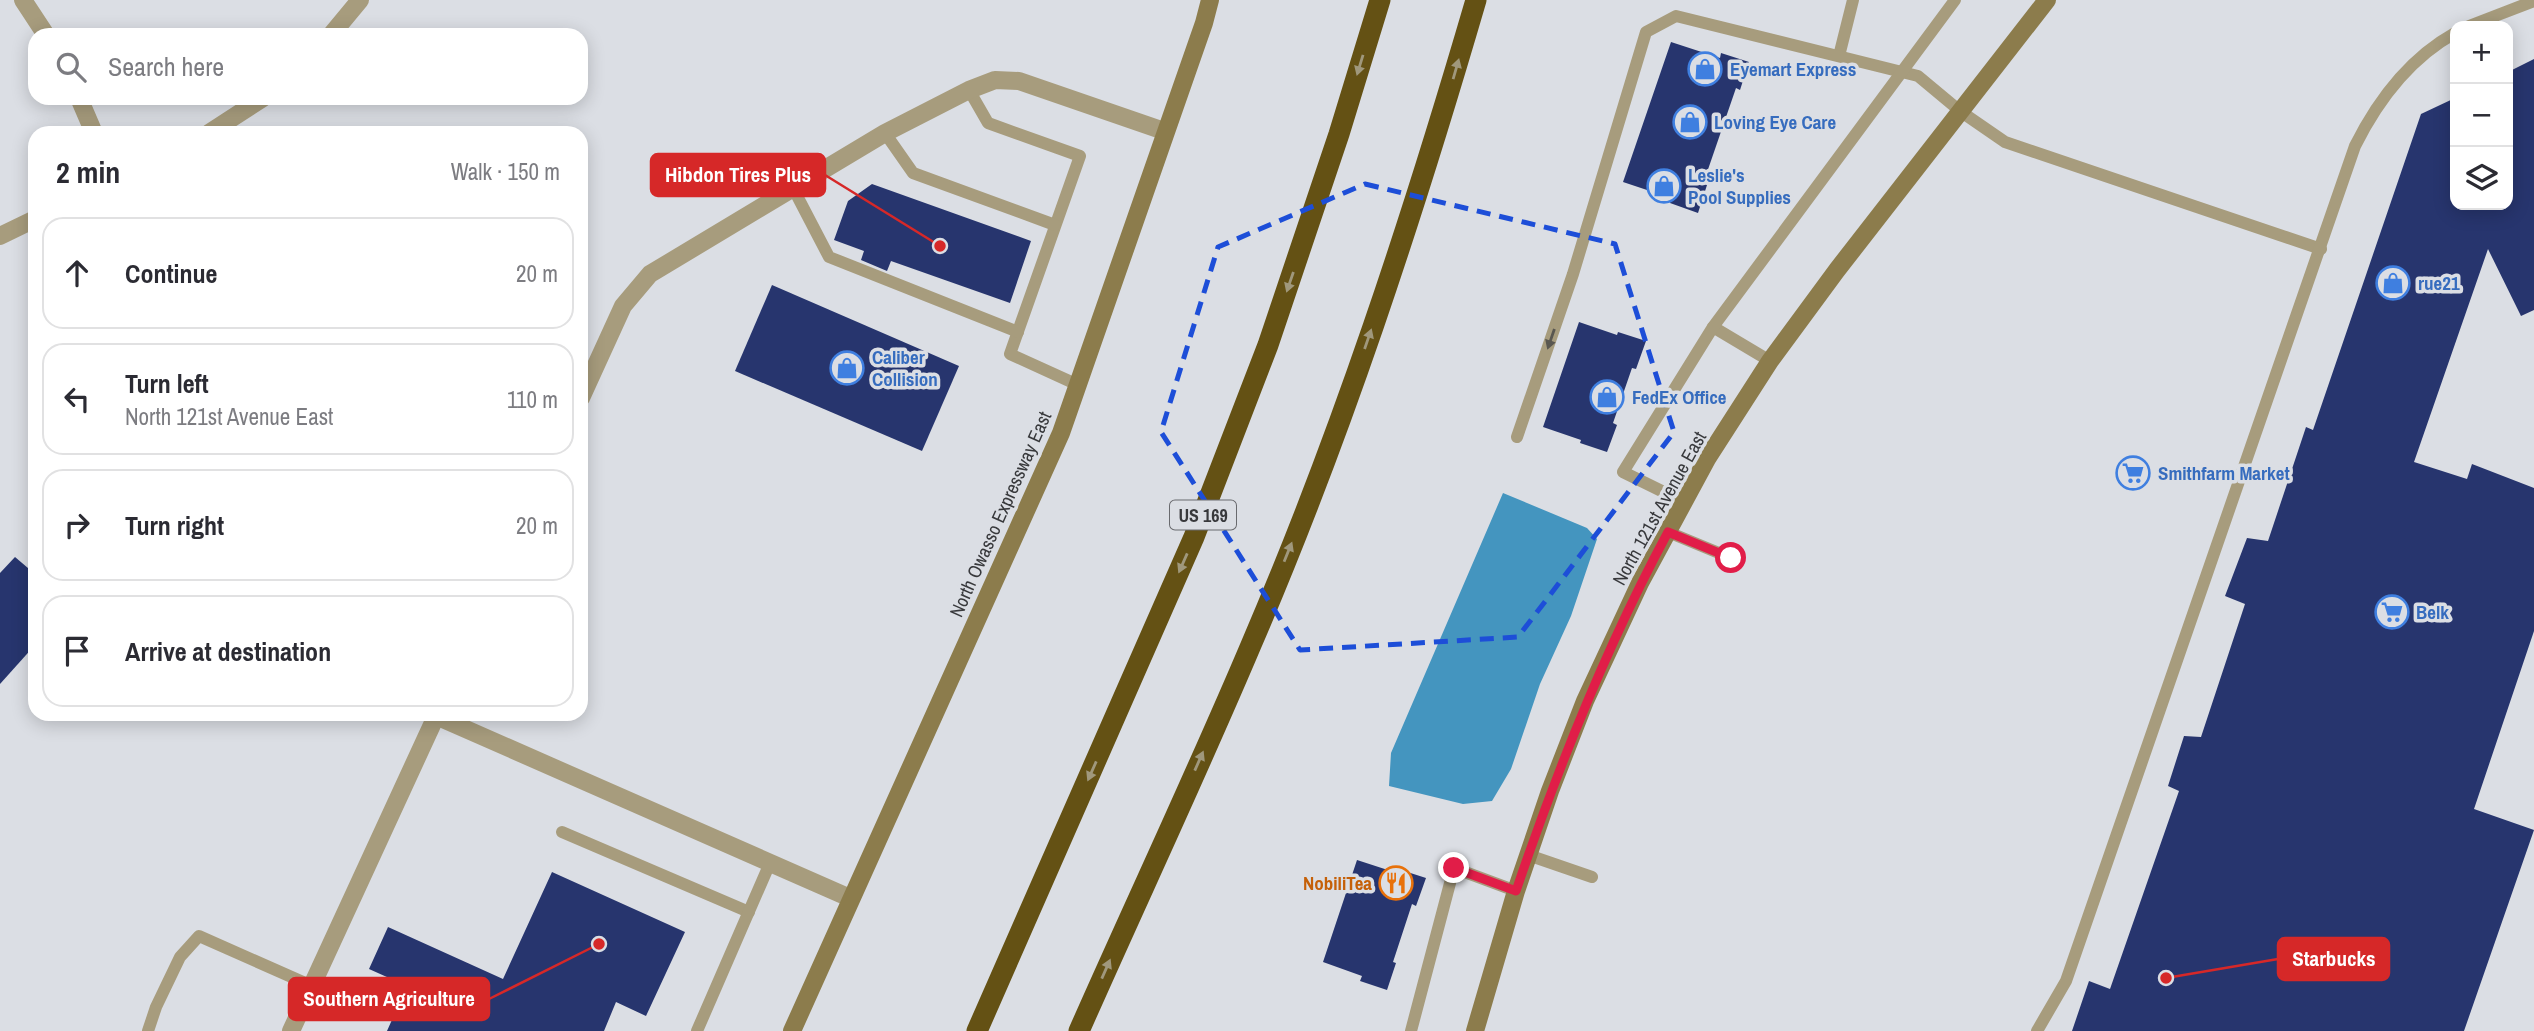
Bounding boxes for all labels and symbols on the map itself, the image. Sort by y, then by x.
shop icon: Eyemart Express [1686,50,1724,88]
one-way arrow [1355,55,1365,76]
place label: Eyemart Express [1730,56,1856,82]
one-way arrow [1452,58,1462,79]
shop icon: Loving Eye Care [1671,103,1709,141]
place label: Loving Eye Care [1714,109,1836,135]
callout: Hibdon Tires Plus [651,154,825,196]
text: Hibdon Tires Plus [665,160,811,189]
place label: Leslie's Pool Supplies [1688,162,1791,210]
shop icon: Leslie's Pool Supplies [1645,167,1683,205]
shop icon: rue21 [2374,264,2412,302]
place label: rue21 [2418,270,2460,296]
one-way arrow [1284,271,1295,292]
one-way arrow [1363,328,1374,349]
one-way arrow [1545,328,1556,349]
place label: Caliber Collision [872,344,938,392]
shop icon: Caliber Collision [828,349,866,387]
shop icon: FedEx Office [1588,378,1626,416]
place label: FedEx Office [1632,384,1727,410]
street label: North Owasso Expressway East [943,406,1057,621]
street label: North 121st Avenue East [1606,426,1712,590]
supermarket icon: Smithfarm Market [2114,454,2152,492]
place label: Smithfarm Market [2158,460,2290,486]
road number: US 169 [1170,500,1236,530]
one-way arrow [1283,541,1294,562]
route start [1715,542,1746,573]
one-way arrow [1177,553,1189,573]
supermarket icon: Belk [2373,593,2411,631]
place label: Belk [2416,599,2449,625]
one-way arrow [1193,751,1205,771]
one-way arrow [1086,761,1097,782]
route end [1438,852,1469,883]
restaurant icon: NobiliTea [1377,864,1415,902]
place label: NobiliTea [1303,870,1372,896]
callout: Starbucks [2278,938,2389,980]
text: Starbucks [2292,944,2376,973]
one-way arrow [1101,958,1112,979]
callout: Southern Agriculture [289,978,489,1020]
text: Southern Agriculture [303,984,475,1013]

